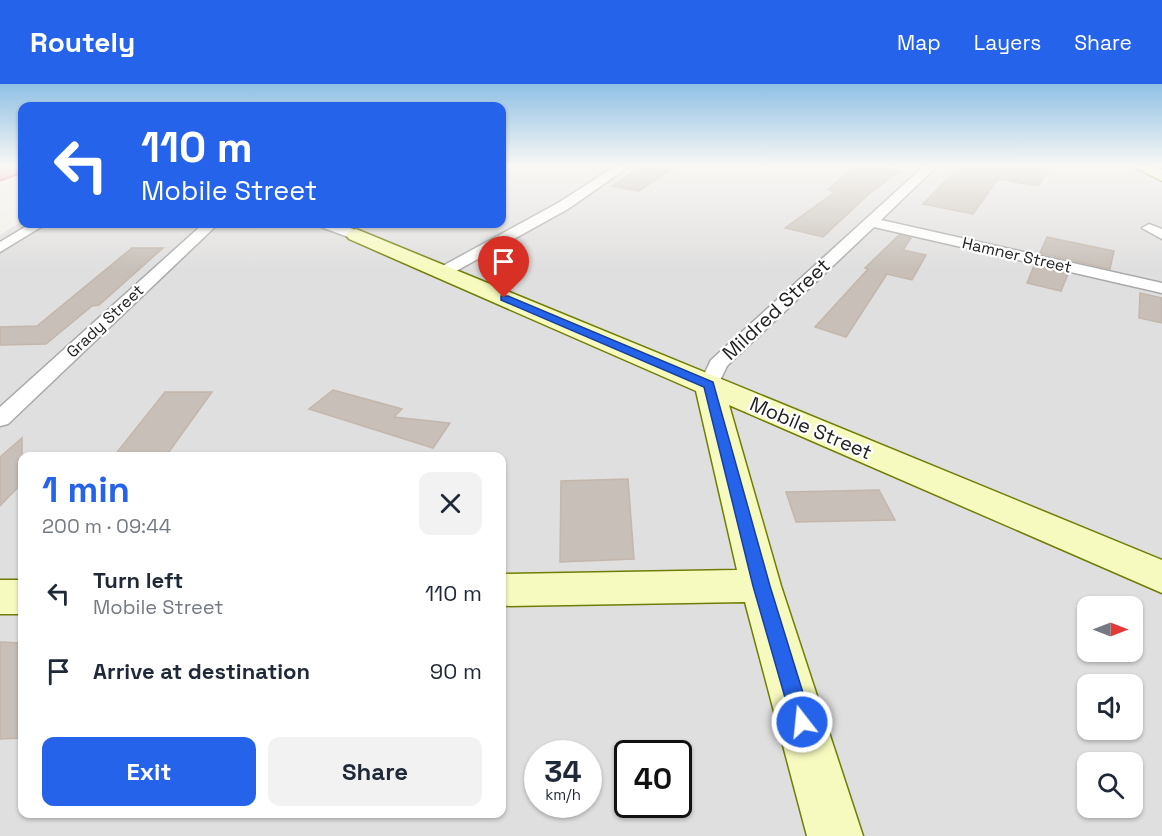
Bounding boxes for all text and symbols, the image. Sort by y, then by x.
text: Routely [30,24,135,60]
text: Map [897,29,941,56]
text: Layers [974,29,1041,56]
text: Share [1074,29,1132,56]
text: 110 m [141,121,253,174]
icon: left [42,126,120,204]
text: Mobile Street [141,173,317,208]
street label: Hamner Street [960,232,1074,278]
pin [478,236,529,298]
icon: arrive [487,245,520,278]
street label: Mildred Street [717,252,835,366]
street label: Grady Street [62,280,148,362]
street label: Mobile Street [746,391,876,465]
text: 1 min [42,467,130,513]
button: close [419,472,482,535]
text: 200 m · 09:44 [42,513,171,539]
text: Turn left [93,566,183,594]
icon: left [42,577,75,610]
text: 110 m [425,579,482,607]
text: Mobile Street [93,594,223,620]
north arrow [1077,596,1143,662]
map controls [1077,596,1143,818]
icon: arrive [42,655,75,688]
text: Arrive at destination [93,657,310,685]
text: 90 m [430,657,482,685]
button: sound [1077,674,1143,740]
position arrow [770,690,834,754]
button: Exit [42,737,256,806]
button: Share [268,737,482,806]
speed limit sign: 40 [614,740,692,818]
text: 34 [544,752,582,791]
button: search [1077,752,1143,818]
text: km/h [545,785,581,804]

